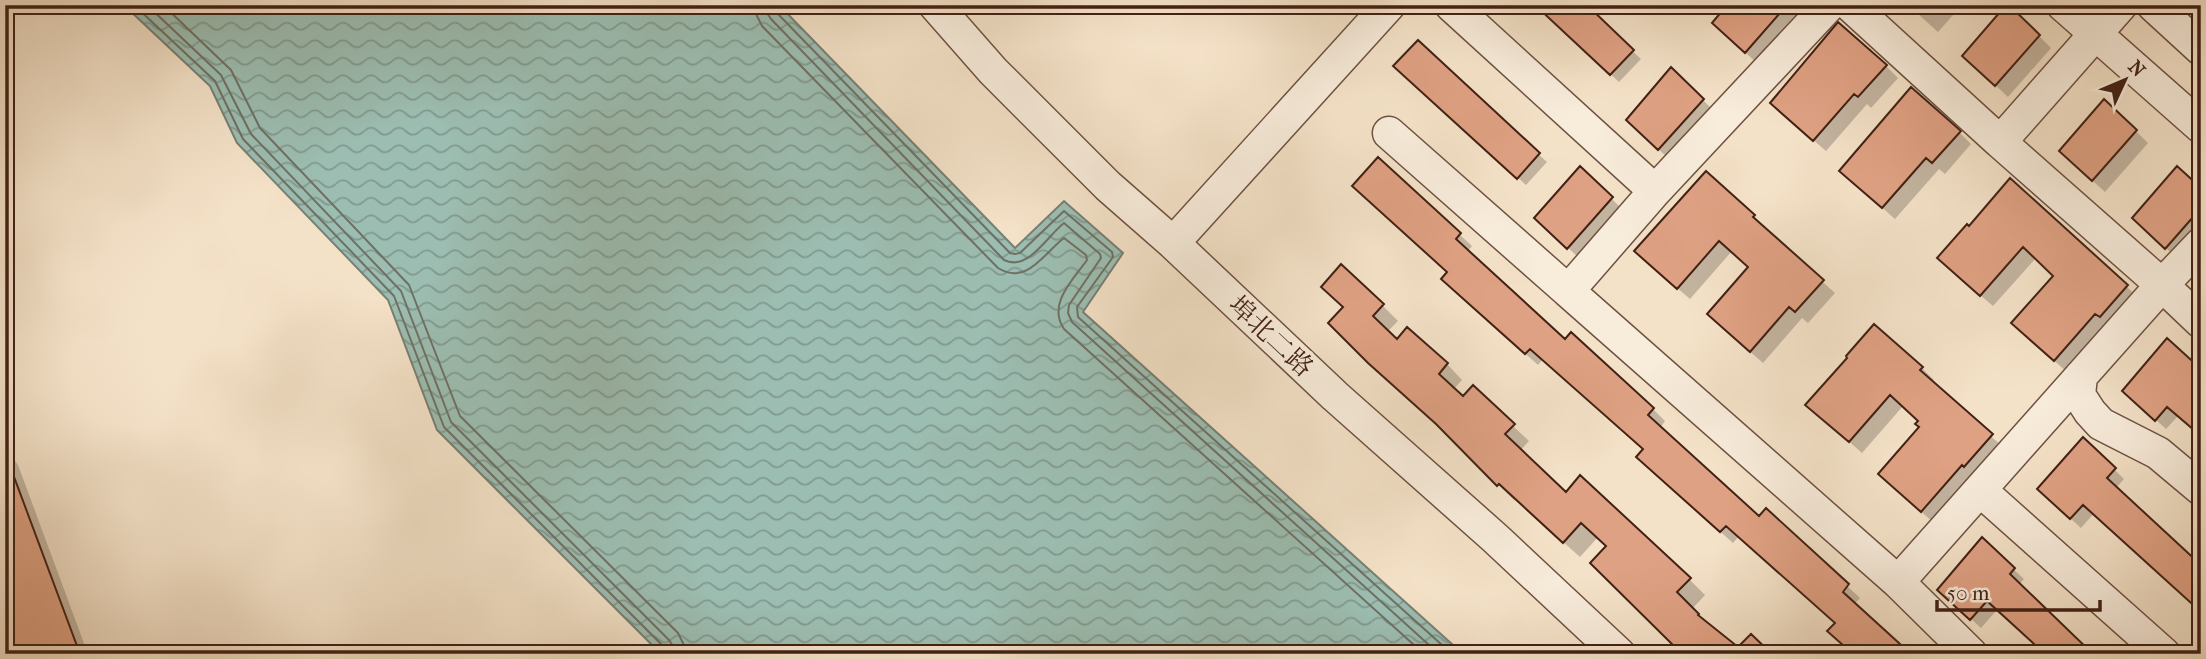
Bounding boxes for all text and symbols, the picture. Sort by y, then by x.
north arrow [2090,46,2160,116]
text: N [2124,56,2150,82]
street label: 埠北二路 [1222,290,1319,383]
scale bar [1937,568,2099,612]
text: 50 m [1947,581,1990,605]

